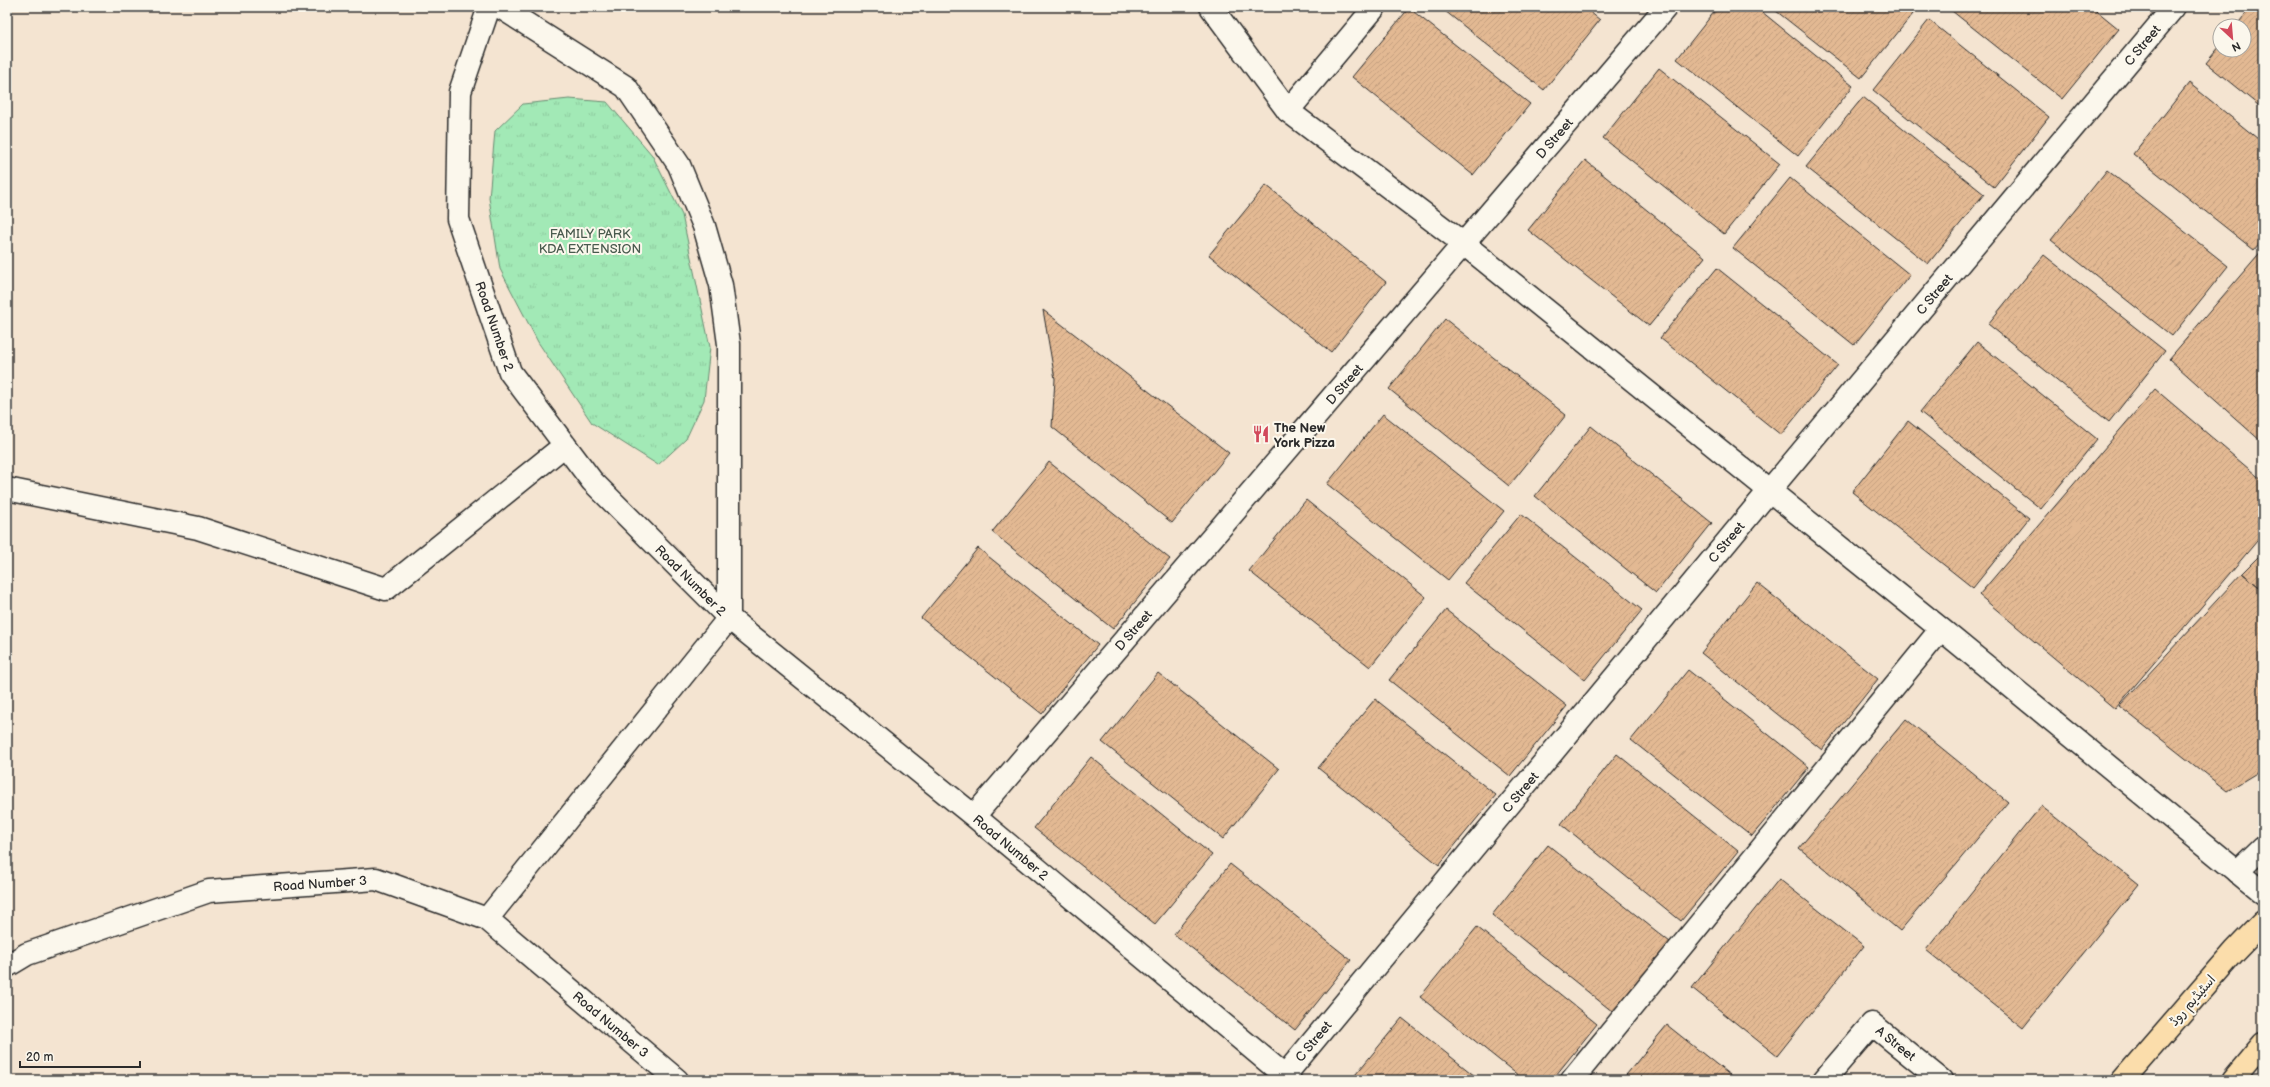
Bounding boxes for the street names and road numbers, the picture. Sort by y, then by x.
street label: C Street [2121,22,2164,69]
street label: D Street [1533,115,1577,162]
street label: C Street [1913,271,1956,318]
street label: Road Number 2 [471,279,517,374]
street label: D Street [1323,361,1367,408]
street label: C Street [1705,519,1748,566]
street label: Road Number 2 [651,542,729,620]
street label: D Street [1112,607,1156,654]
street label: C Street [1499,769,1542,816]
street label: Road Number 2 [969,812,1052,884]
street label: Road Number 3 [273,873,368,895]
street label: اسٹیڈیم روڈ [2166,972,2221,1031]
street label: Road Number 3 [569,988,652,1061]
street label: C Street [1292,1018,1335,1065]
street label: A Street [1872,1023,1919,1065]

